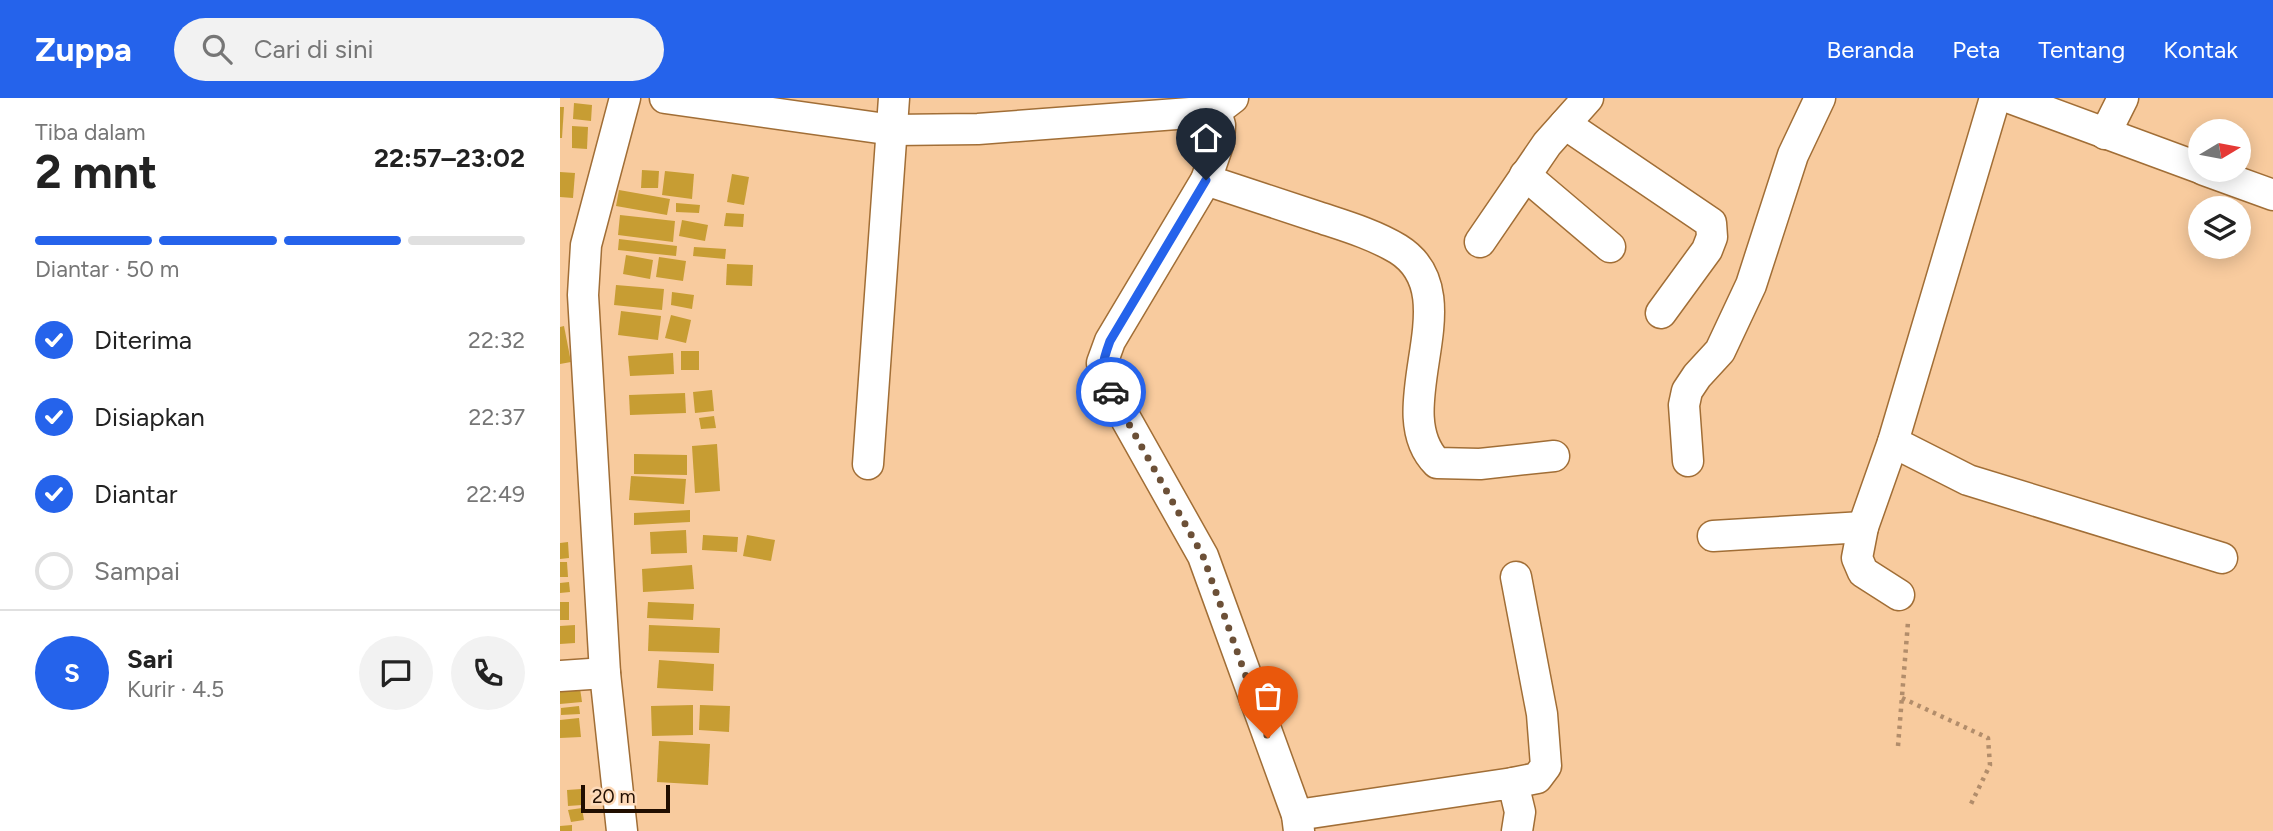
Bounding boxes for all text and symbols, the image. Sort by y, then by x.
search box [174,18,664,81]
text: Zuppa [35,30,132,69]
icon: search [198,30,236,68]
text: Cari di sini [254,33,374,65]
text: Beranda [1827,35,1914,64]
text: Peta [1952,35,2000,64]
text: Tentang [2038,35,2125,64]
text: Kontak [2163,35,2238,64]
pin [1176,108,1236,180]
text: Tiba dalam [35,118,146,146]
icon: home [1187,119,1225,157]
north arrow [2188,119,2250,182]
map controls [2188,119,2251,259]
text: 22:57–23:02 [374,142,525,174]
text: 2 mnt [35,144,157,200]
button: layers [2188,196,2251,259]
text: Diantar · 50 m [35,255,179,283]
icon: check [35,321,73,359]
text: Diterima [94,324,192,356]
text: 22:32 [468,326,525,354]
courier [1076,357,1146,427]
icon: car [1092,373,1130,411]
icon: check [35,398,73,436]
text: Disiapkan [94,401,205,433]
text: 22:37 [469,403,525,431]
icon: check [35,475,73,513]
text: Diantar [94,478,178,510]
text: 22:49 [466,480,525,508]
text: Sampai [94,555,180,587]
button: chat [359,636,433,710]
button: phone [451,636,525,710]
text: Sari [127,643,173,675]
text: S [64,657,80,689]
pin [1238,666,1298,738]
text: Kurir · 4.5 [127,675,224,703]
icon: bag [1249,677,1287,715]
scale bar [581,782,670,814]
text: 20 m [592,785,636,808]

